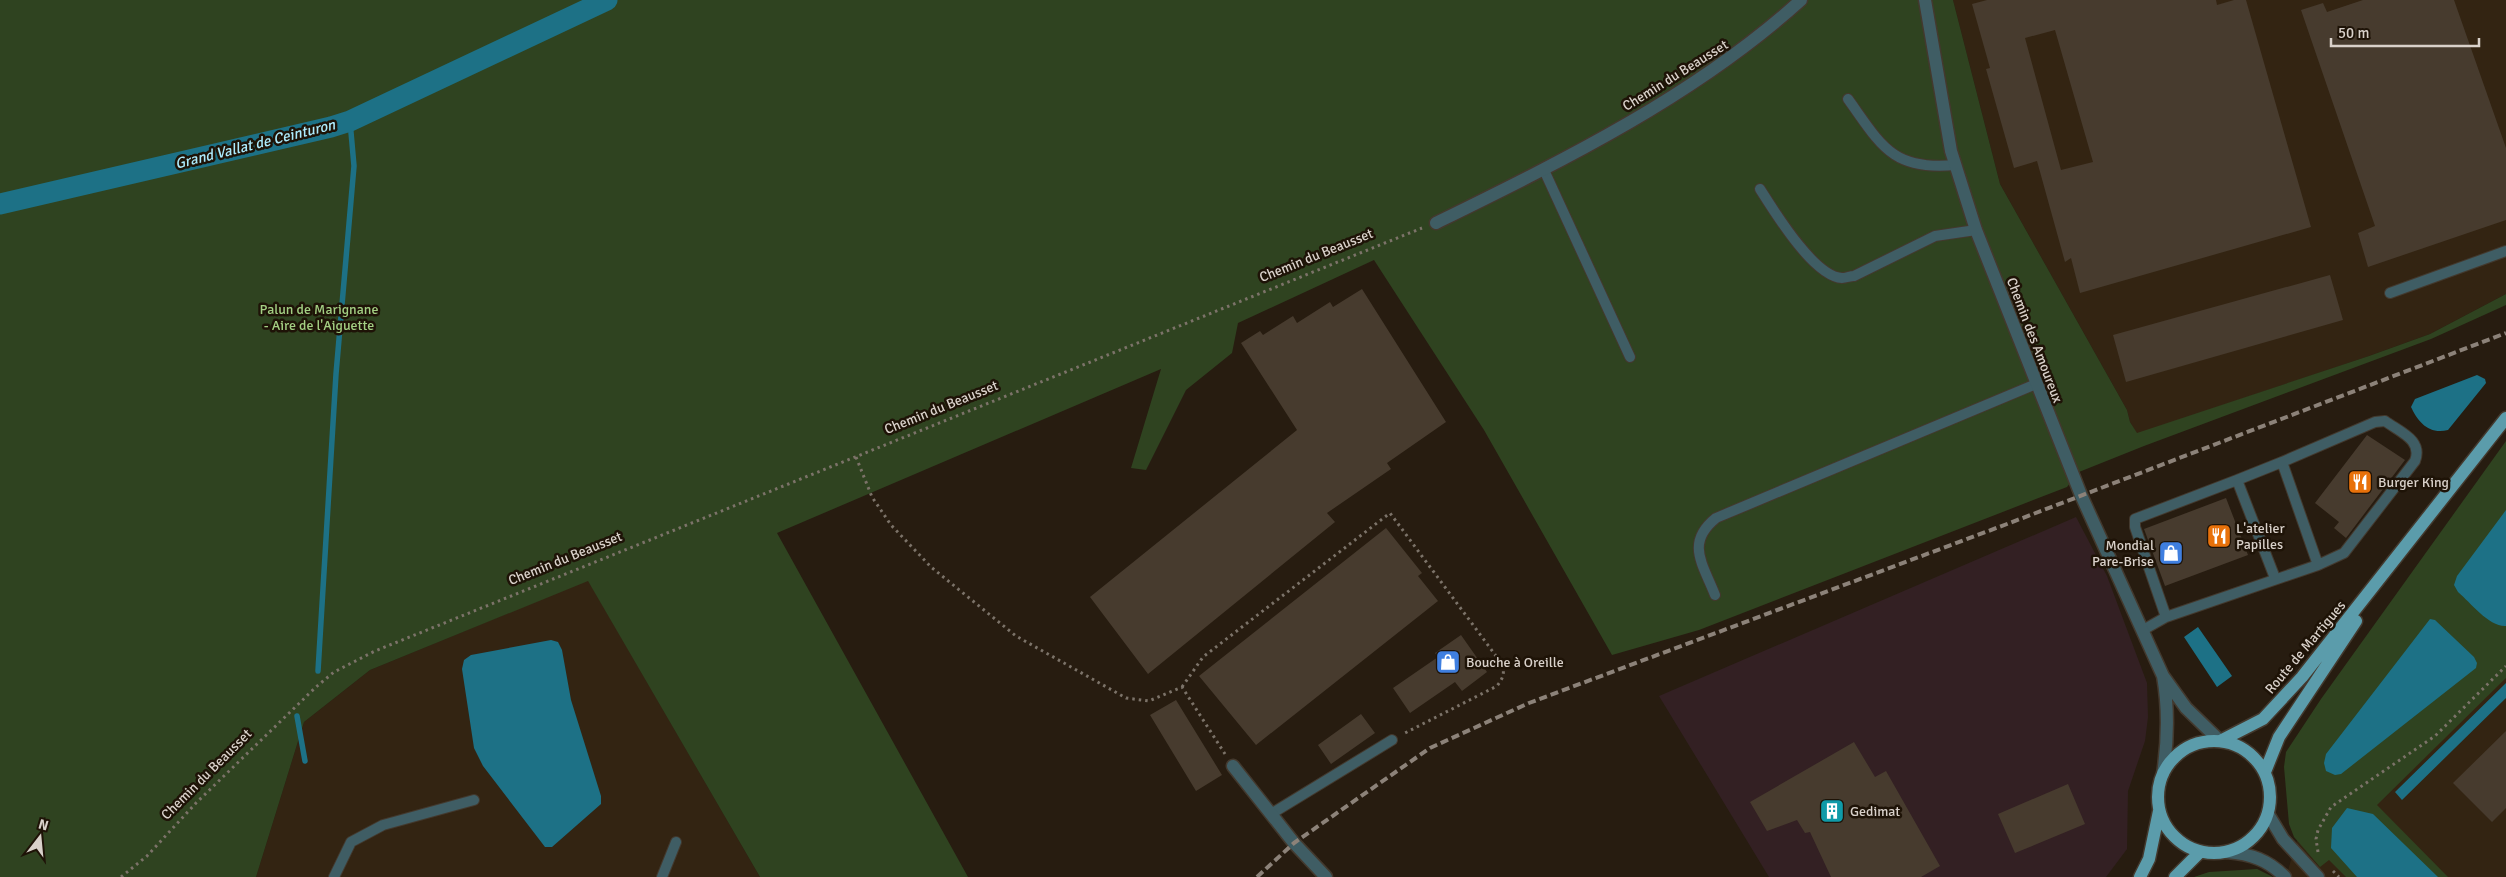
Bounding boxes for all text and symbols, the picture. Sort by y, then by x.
scale bar [2331,15,2478,47]
text: 50 m [2338,24,2369,42]
street label: Chemin du Beausset [1619,36,1731,115]
water label: Grand Vallat de Ceinturon [173,115,338,173]
street label: Chemin du Beausset [1257,225,1376,286]
street label: Chemin des Amoureux [2003,275,2067,406]
park label: Palun de Marignane - Aire de l'Aiguette [260,301,378,334]
street label: Chemin du Beausset [882,377,1001,438]
restaurant icon: Burger King [2347,469,2373,495]
place label: Burger King [2378,474,2449,491]
place label: L'atelier Papilles [2236,520,2286,553]
restaurant icon: L'atelier Papilles [2206,523,2232,549]
street label: Chemin du Beausset [506,528,625,589]
place label: Mondial Pare-Brise [2092,537,2154,570]
shop icon: Mondial Pare-Brise [2158,540,2184,566]
street label: Route de Martigues [2261,597,2349,697]
shop icon: Bouche à Oreille [1435,649,1461,675]
place label: Bouche à Oreille [1466,654,1564,671]
street label: Chemin du Beausset [157,725,255,823]
building icon: Gedimat [1819,798,1845,824]
place label: Gedimat [1850,803,1900,820]
north arrow [15,812,65,862]
text: N [36,815,50,834]

